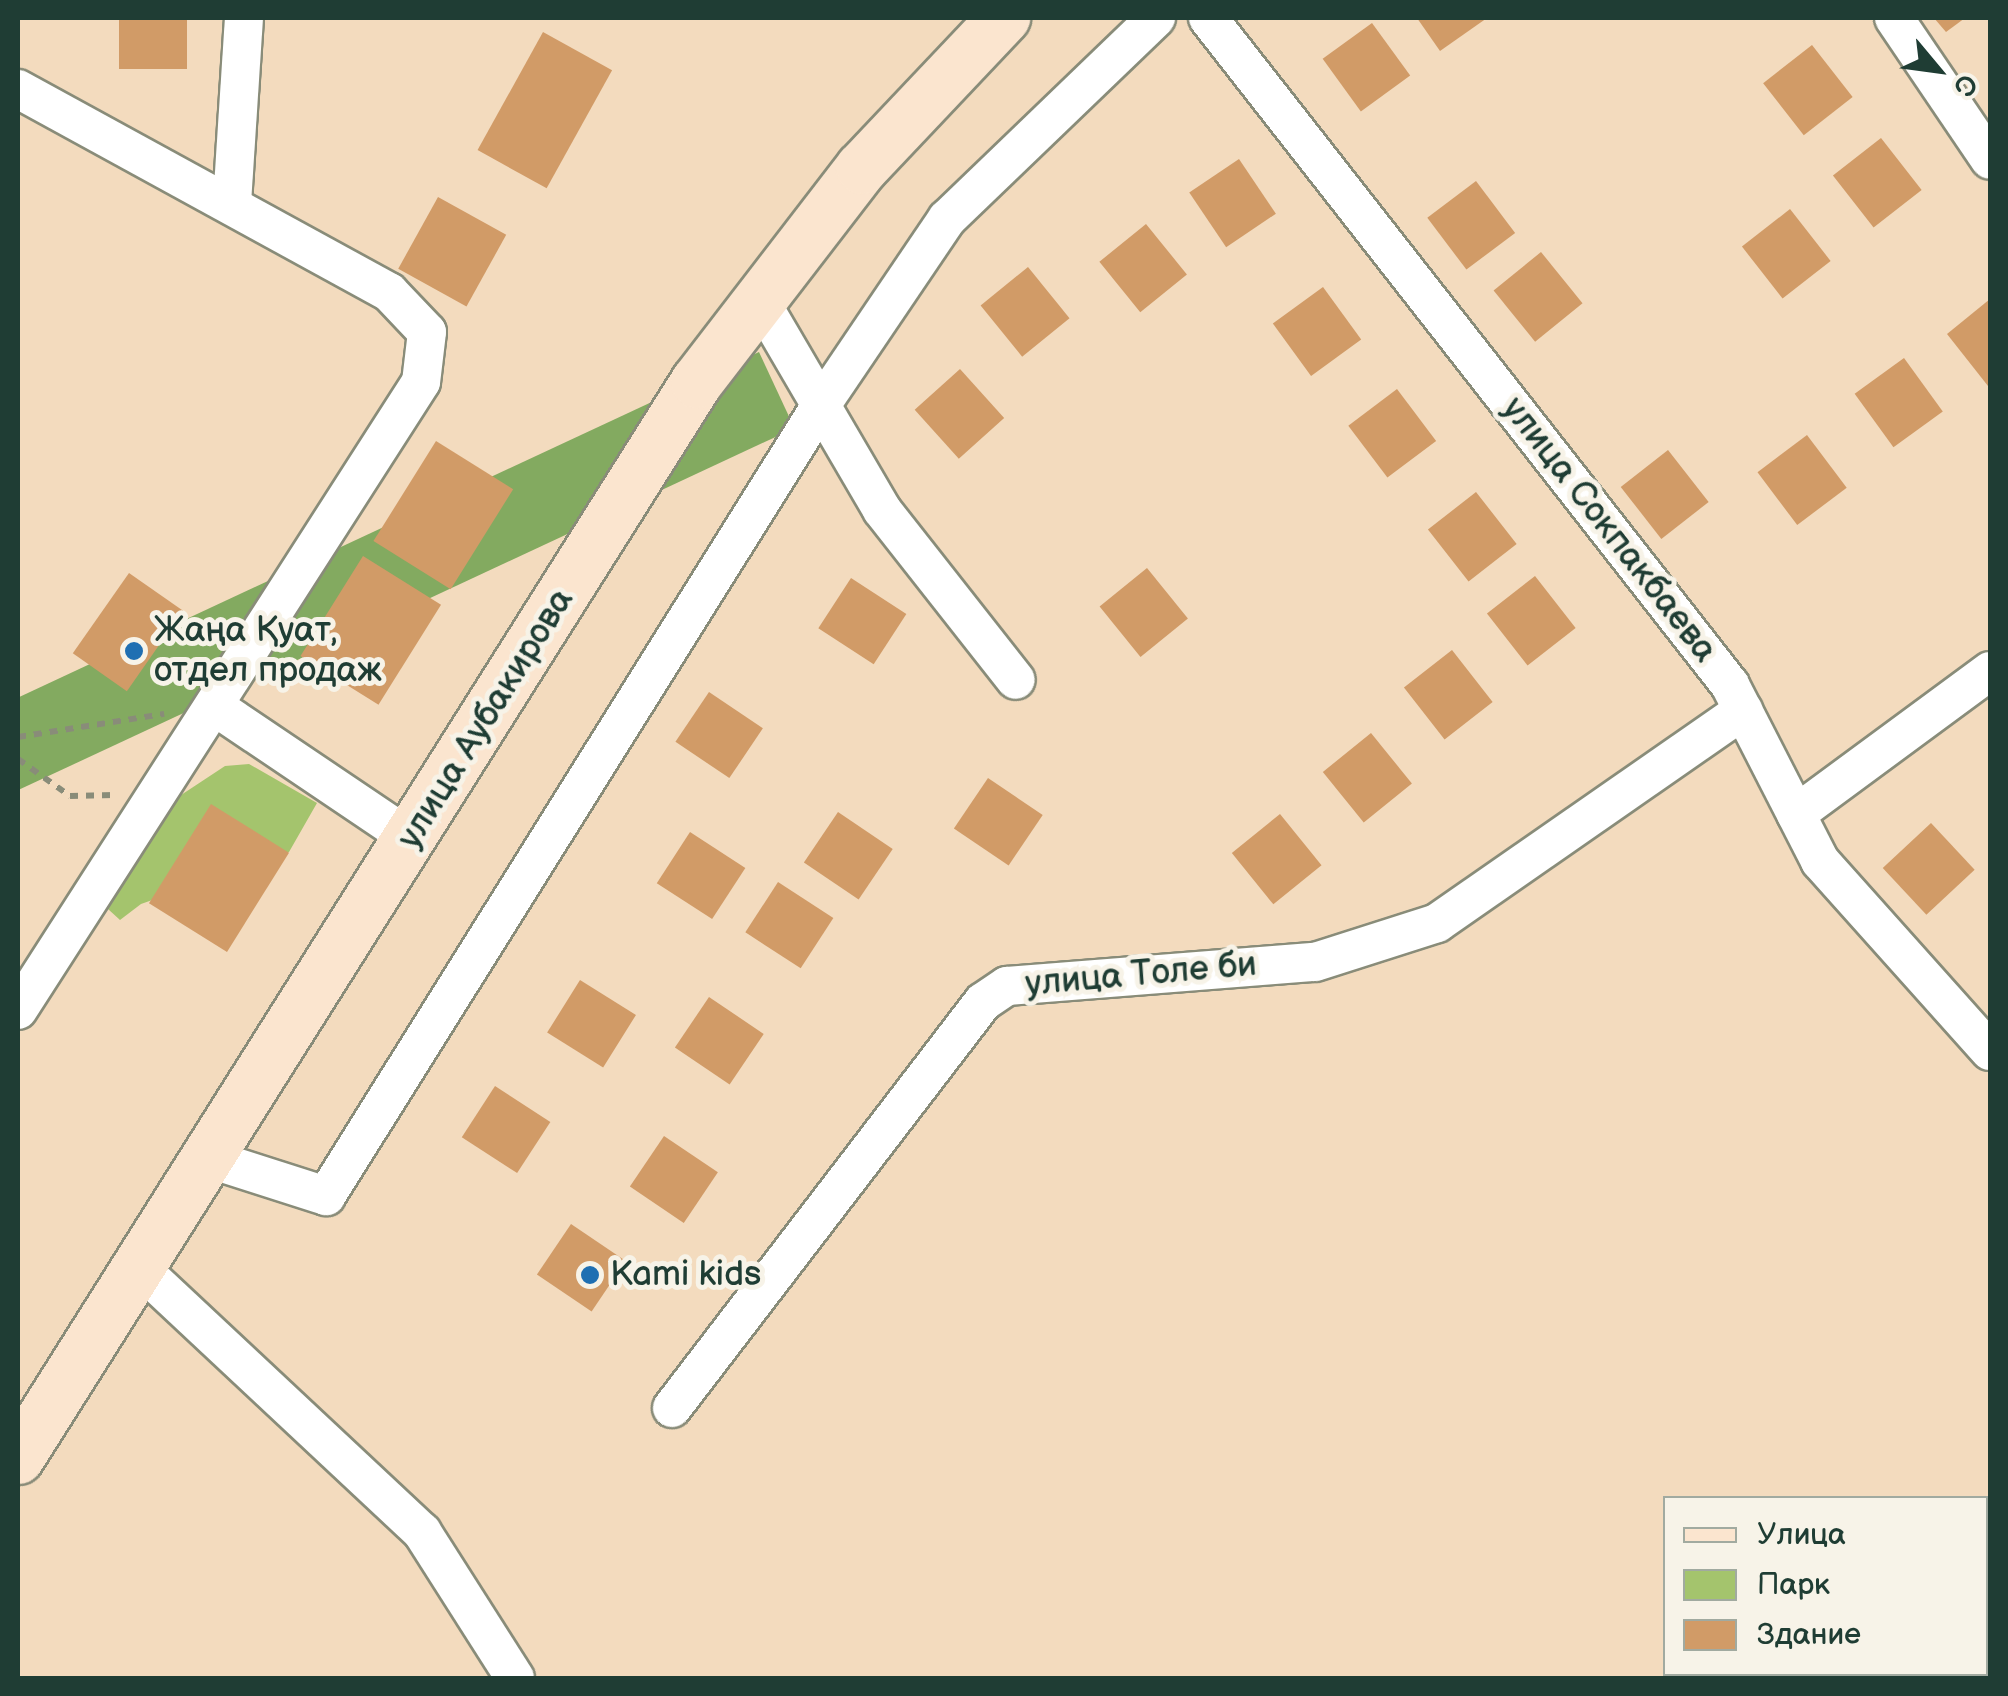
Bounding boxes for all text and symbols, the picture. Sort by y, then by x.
north arrow [1888,20,1988,120]
text: С [1946,68,1984,101]
street label: улица Сокпакбаева [1492,389,1726,671]
street label: улица Аубакирова [389,581,583,857]
place label: Жаңа Қуат, отдел продаж [154,610,382,692]
marker: Жаңа Қуат, отдел продаж [123,640,145,662]
street label: улица Толе би [1024,944,1258,1006]
place label: Kami kids [610,1254,761,1296]
marker: Kami kids [579,1264,601,1286]
legend [1663,1496,1988,1676]
text: Улица [1757,1517,1846,1553]
text: Парк [1757,1567,1830,1603]
text: Здание [1757,1617,1861,1653]

